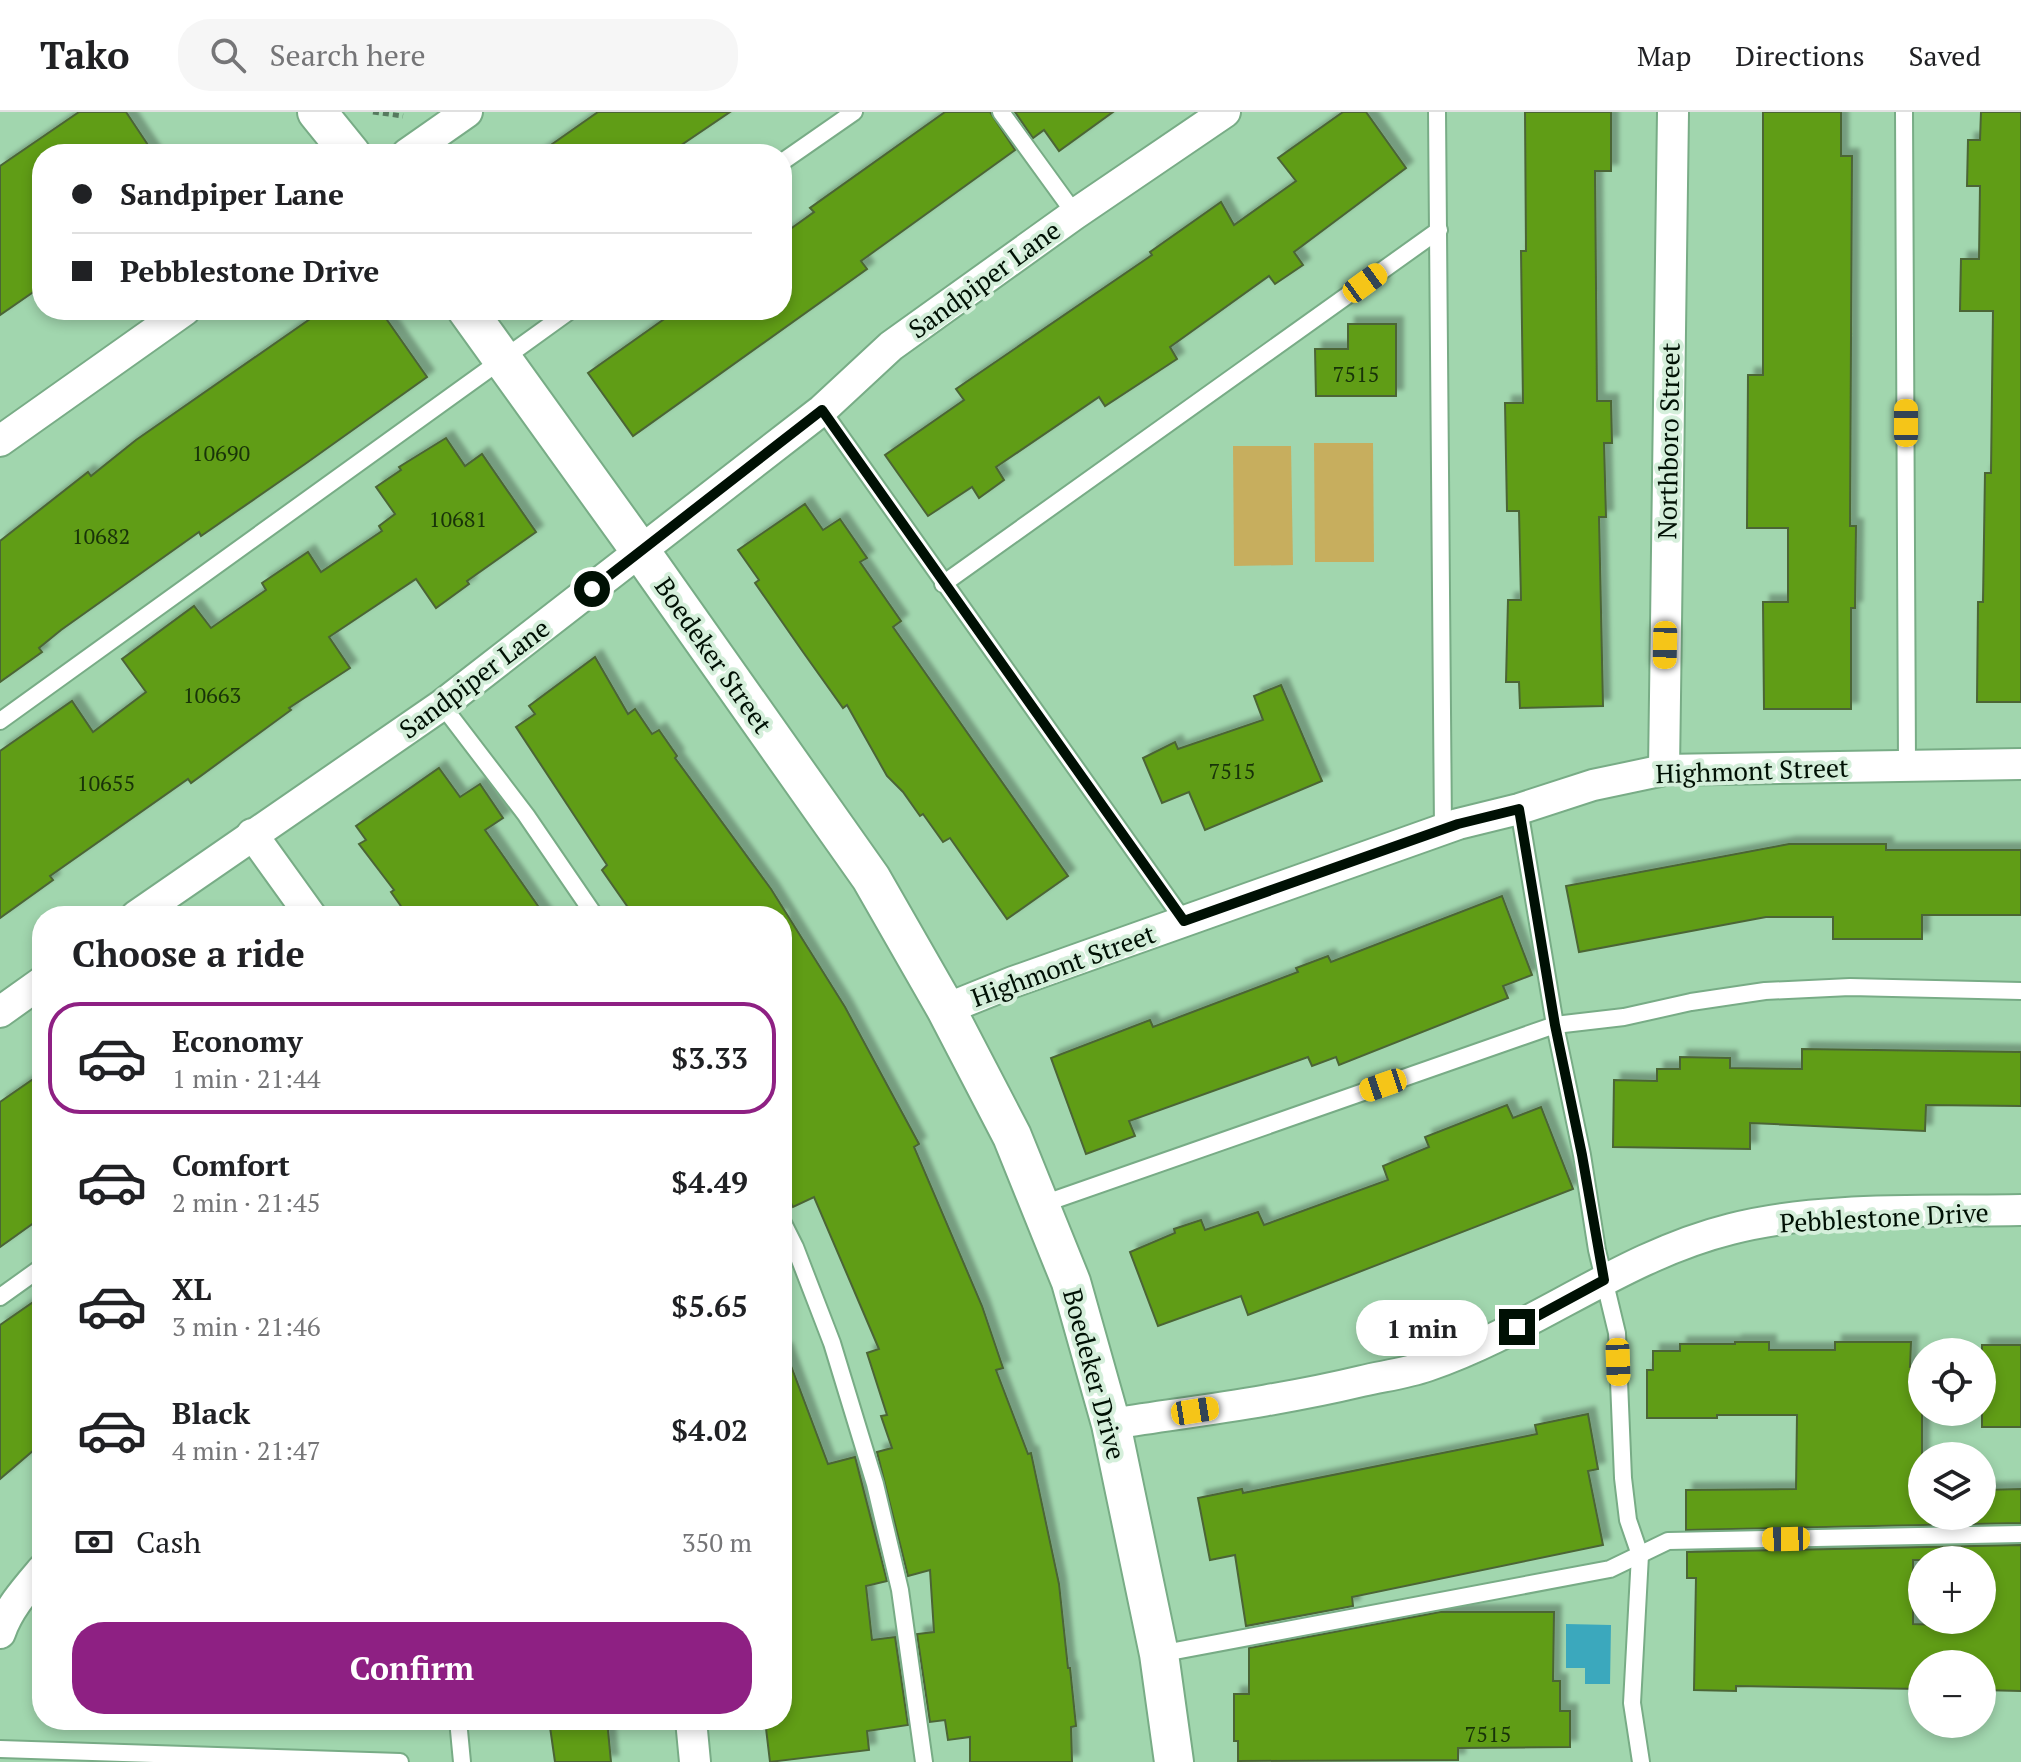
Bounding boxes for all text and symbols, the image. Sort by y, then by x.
search box [178,19,738,91]
text: Tako [40,30,130,80]
icon: search [206,33,250,77]
text: Search here [270,35,426,75]
text: Map [1637,37,1691,74]
text: Directions [1735,37,1865,74]
text: Saved [1909,37,1981,74]
text: Sandpiper Lane [120,174,344,214]
street label: Sandpiper Lane [901,212,1067,346]
text: Pebblestone Drive [120,251,379,291]
car [1339,259,1391,307]
street label: Northboro Street [1649,342,1687,540]
house number: 7515 [1333,359,1379,388]
car [1894,399,1918,447]
house number: 10690 [192,438,250,467]
house number: 10681 [429,504,487,533]
house number: 10682 [72,521,130,550]
street label: Boedeker Street [648,570,781,740]
route start [574,571,610,607]
street label: Sandpiper Lane [392,610,556,746]
car [1653,621,1677,669]
house number: 10663 [183,680,241,709]
street label: Highmont Street [1655,750,1850,790]
house number: 7515 [1209,756,1255,785]
house number: 10655 [77,768,135,797]
street label: Highmont Street [966,916,1160,1014]
text: Choose a ride [72,930,305,977]
text: Economy [172,1021,303,1061]
icon: car [76,1022,148,1094]
text: $3.33 [671,1038,748,1078]
text: 1 min · 21:44 [172,1061,321,1095]
car [1356,1066,1410,1104]
text: Comfort [172,1145,290,1185]
icon: car [76,1146,148,1218]
text: $4.49 [671,1162,748,1202]
text: 2 min · 21:45 [172,1185,321,1219]
street label: Pebblestone Drive [1779,1195,1989,1239]
text: XL [172,1269,211,1309]
icon: car [76,1270,148,1342]
street label: Boedeker Drive [1056,1285,1134,1463]
text: $5.65 [671,1286,748,1326]
callout: 1 min [1357,1299,1489,1355]
text: 3 min · 21:46 [172,1309,321,1343]
route end [1499,1309,1535,1345]
text: 1 min [1386,1311,1458,1345]
car [1605,1338,1631,1386]
map controls [1908,1338,1996,1738]
button: locate [1908,1338,1996,1426]
text: Black [172,1393,250,1433]
icon: car [76,1394,148,1466]
car [1169,1395,1221,1427]
text: $4.02 [671,1410,748,1450]
text: 4 min · 21:47 [172,1433,321,1467]
button: layers [1908,1442,1996,1530]
icon: cash [72,1520,116,1564]
text: Cash [136,1522,201,1562]
text: 350 m [682,1525,752,1559]
car [1762,1527,1810,1551]
button: + [1908,1546,1996,1634]
button: Confirm [72,1622,752,1714]
button: − [1908,1650,1996,1738]
house number: 7515 [1465,1719,1511,1748]

